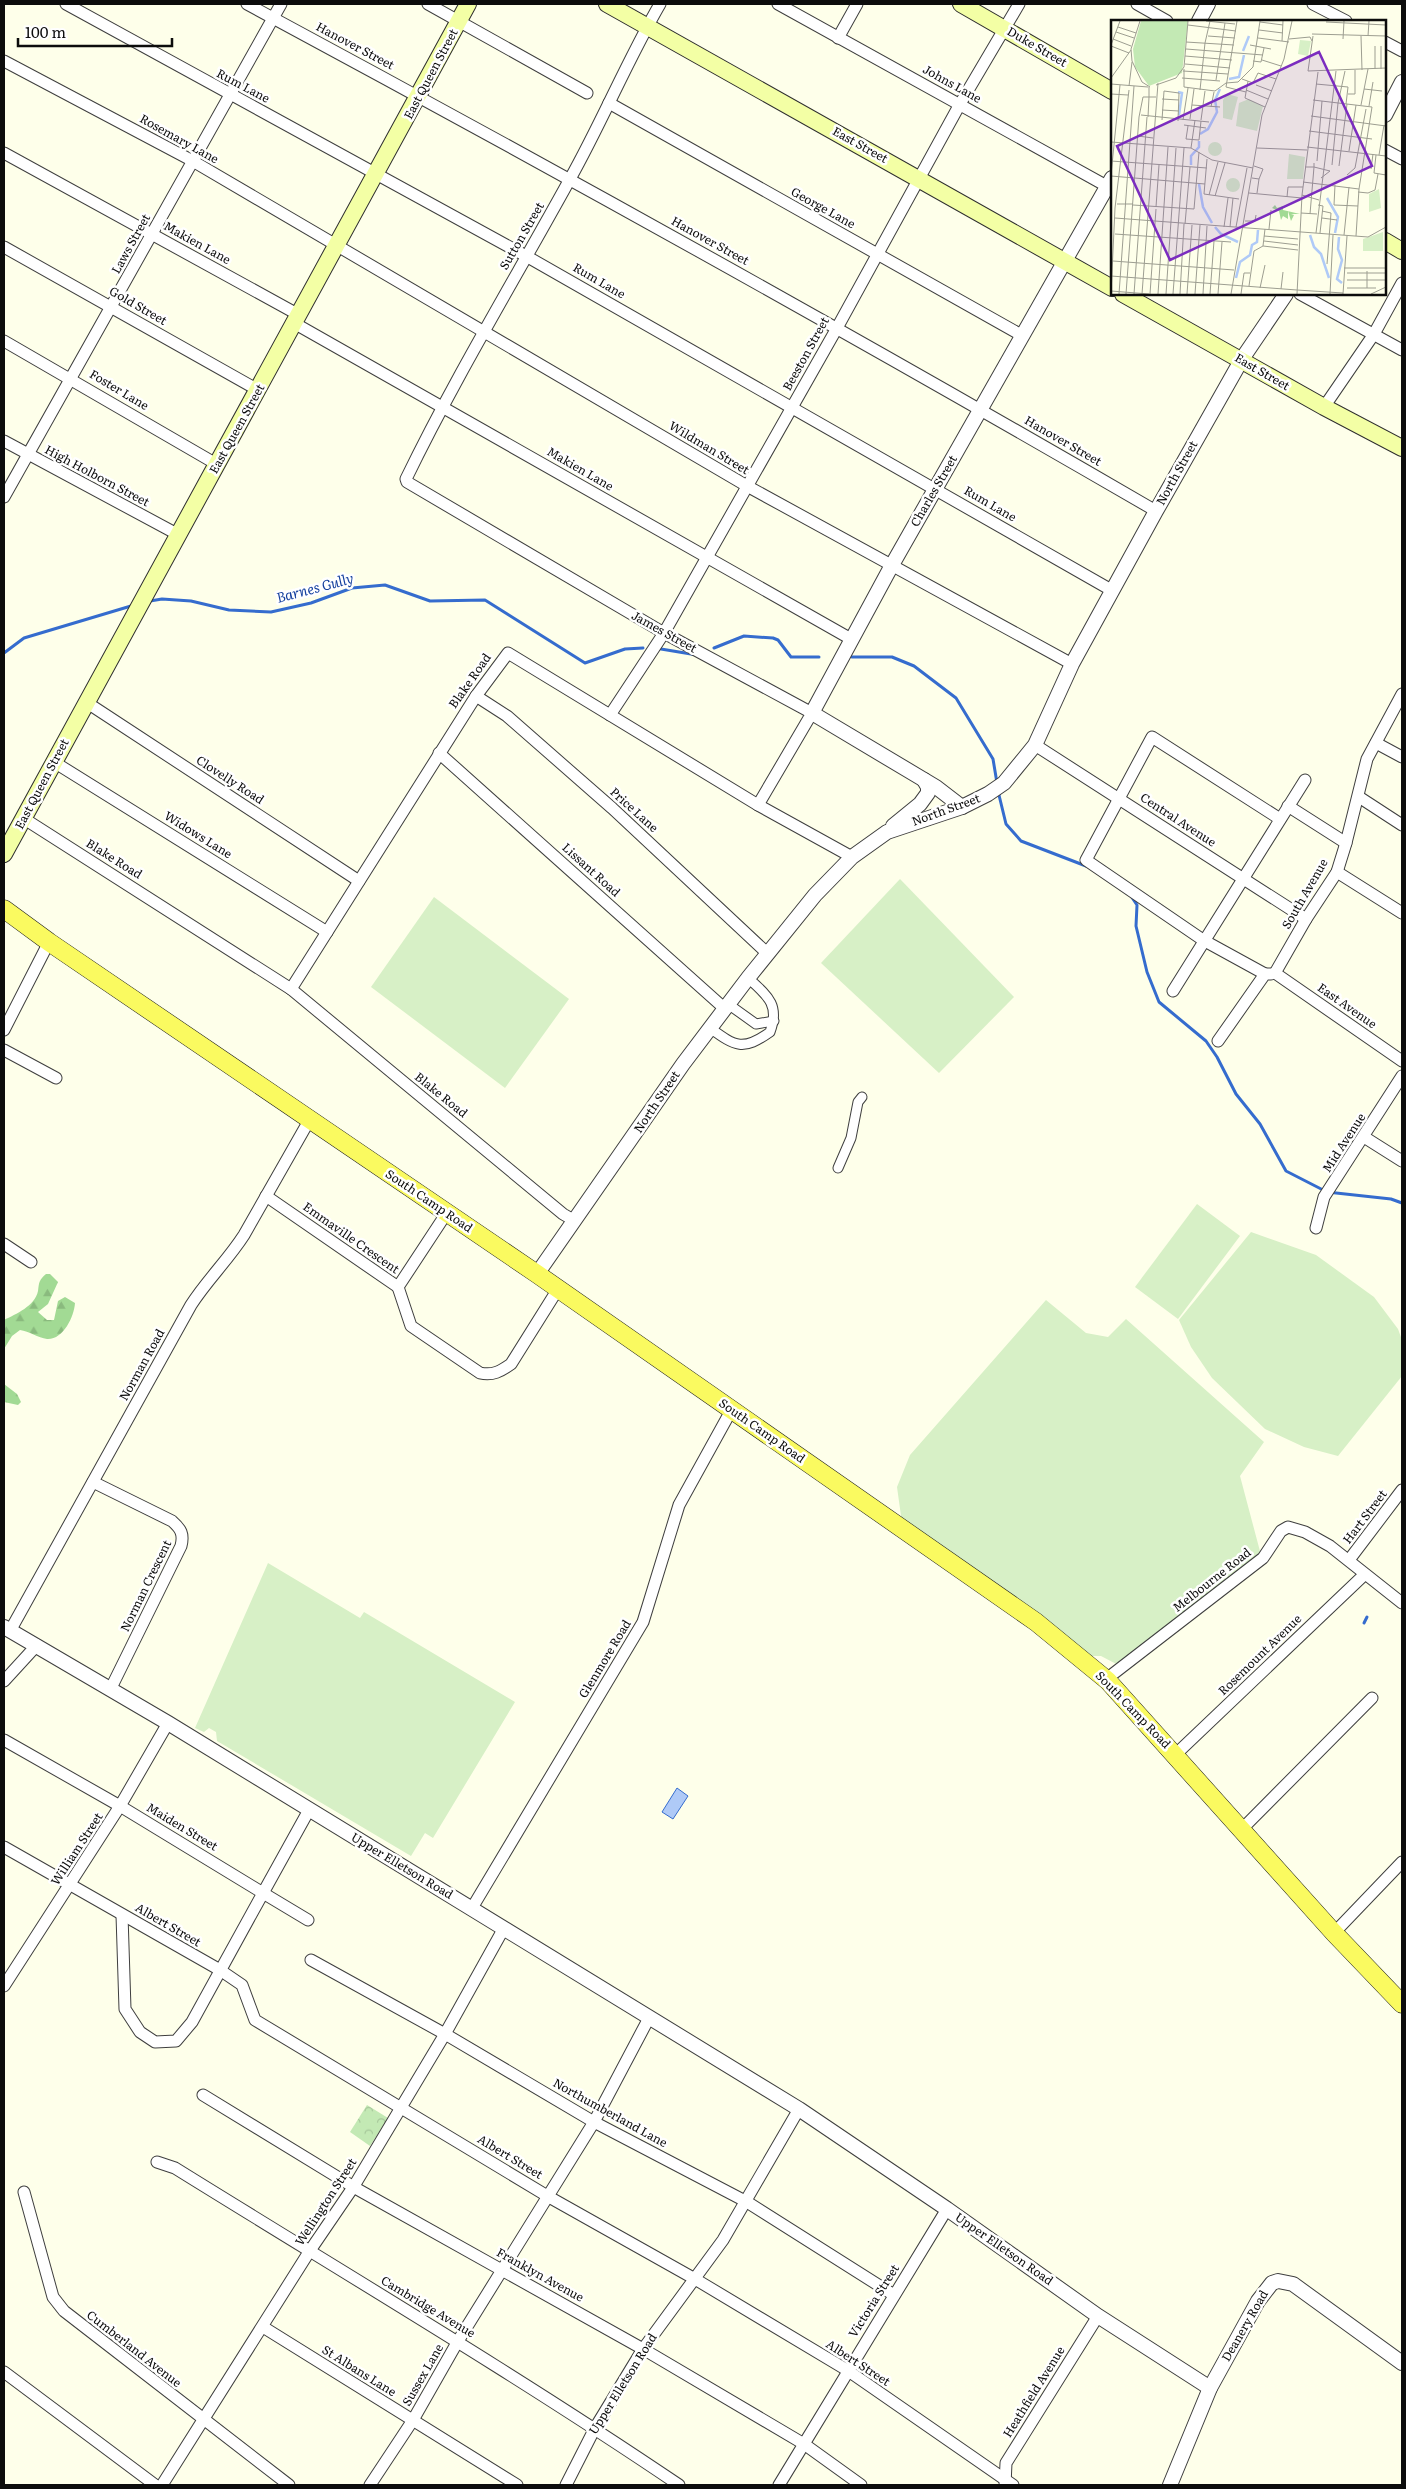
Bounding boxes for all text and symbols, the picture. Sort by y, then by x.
scale bar [18,15,171,47]
street label: Hanover Street [313,17,398,73]
text: 100 m [25,20,66,43]
inset map [1111,20,1386,295]
street label: Duke Street [1004,22,1071,71]
street label: East Queen Street [399,25,462,122]
street label: Johns Lane [920,60,985,107]
street label: Rum Lane [214,64,273,107]
street label: Rosemary Lane [137,109,222,167]
street label: East Street [829,121,892,167]
street label: George Lane [788,182,859,232]
street label: Sutton Street [494,198,548,273]
street label: Laws Street [106,210,154,277]
street label: Hanover Street [668,211,753,269]
street label: Makien Lane [161,216,234,268]
street label: Rum Lane [570,258,629,302]
street label: Gold Street [106,281,171,329]
street label: Beeston Street [777,313,833,394]
street label: East Street [1232,348,1293,394]
street label: Foster Lane [87,364,152,414]
street label: East Queen Street [204,380,268,477]
street label: Hanover Street [1022,411,1106,470]
street label: Wildman Street [666,416,753,478]
street label: North Street [1151,437,1201,508]
street label: High Holborn Street [42,440,153,510]
street label: Makien Lane [544,442,617,494]
street label: Charles Street [905,451,961,530]
street label: Rum Lane [961,481,1020,525]
water label: Barnes Gully [274,567,356,607]
street label: James Street [628,606,701,657]
street label: Blake Road [444,649,495,712]
street label: East Queen Street [10,735,73,832]
street label: Clovelly Road [193,750,269,808]
street label: Price Lane [607,783,663,836]
street label: North Street [909,788,982,830]
street label: Central Avenue [1137,788,1220,851]
street label: Widows Lane [161,806,236,862]
street label: Blake Road [83,834,147,883]
street label: Lissant Road [559,838,625,901]
street label: South Avenue [1277,855,1332,932]
street label: East Avenue [1314,978,1381,1032]
street label: Blake Road [411,1067,472,1122]
street label: North Street [629,1067,684,1136]
street label: Mid Avenue [1317,1109,1369,1176]
street label: South Camp Road [382,1164,477,1236]
street label: Emmaville Crescent [300,1197,404,1277]
street label: Norman Road [114,1325,169,1404]
street label: South Camp Road [716,1394,810,1467]
street label: Hart Street [1338,1485,1391,1547]
street label: Norman Crescent [115,1536,175,1635]
street label: Melbourne Road [1168,1542,1255,1616]
street label: Rosemount Avenue [1214,1610,1305,1699]
street label: Glenmore Road [574,1615,635,1701]
street label: South Camp Road [1092,1666,1176,1753]
street label: Maiden Street [143,1798,222,1855]
street label: William Street [46,1808,107,1888]
street label: Upper Elletson Road [348,1827,458,1903]
street label: Albert Street [132,1898,205,1950]
street label: Northumberland Lane [550,2073,671,2151]
street label: Albert Street [474,2130,547,2183]
street label: Wellington Street [290,2154,360,2249]
street label: Upper Elletson Road [952,2207,1058,2289]
street label: Franklyn Avenue [494,2243,587,2306]
street label: Victoria Street [843,2260,903,2341]
street label: Cambridge Avenue [378,2271,479,2341]
street label: Deanery Road [1216,2286,1272,2365]
street label: Cumberland Avenue [83,2305,186,2391]
street label: Upper Elletson Road [584,2329,661,2438]
street label: Albert Street [823,2335,894,2390]
street label: St Albans Lane [319,2340,400,2400]
street label: Sussex Lane [397,2340,447,2409]
street label: Heathfield Avenue [998,2342,1069,2441]

